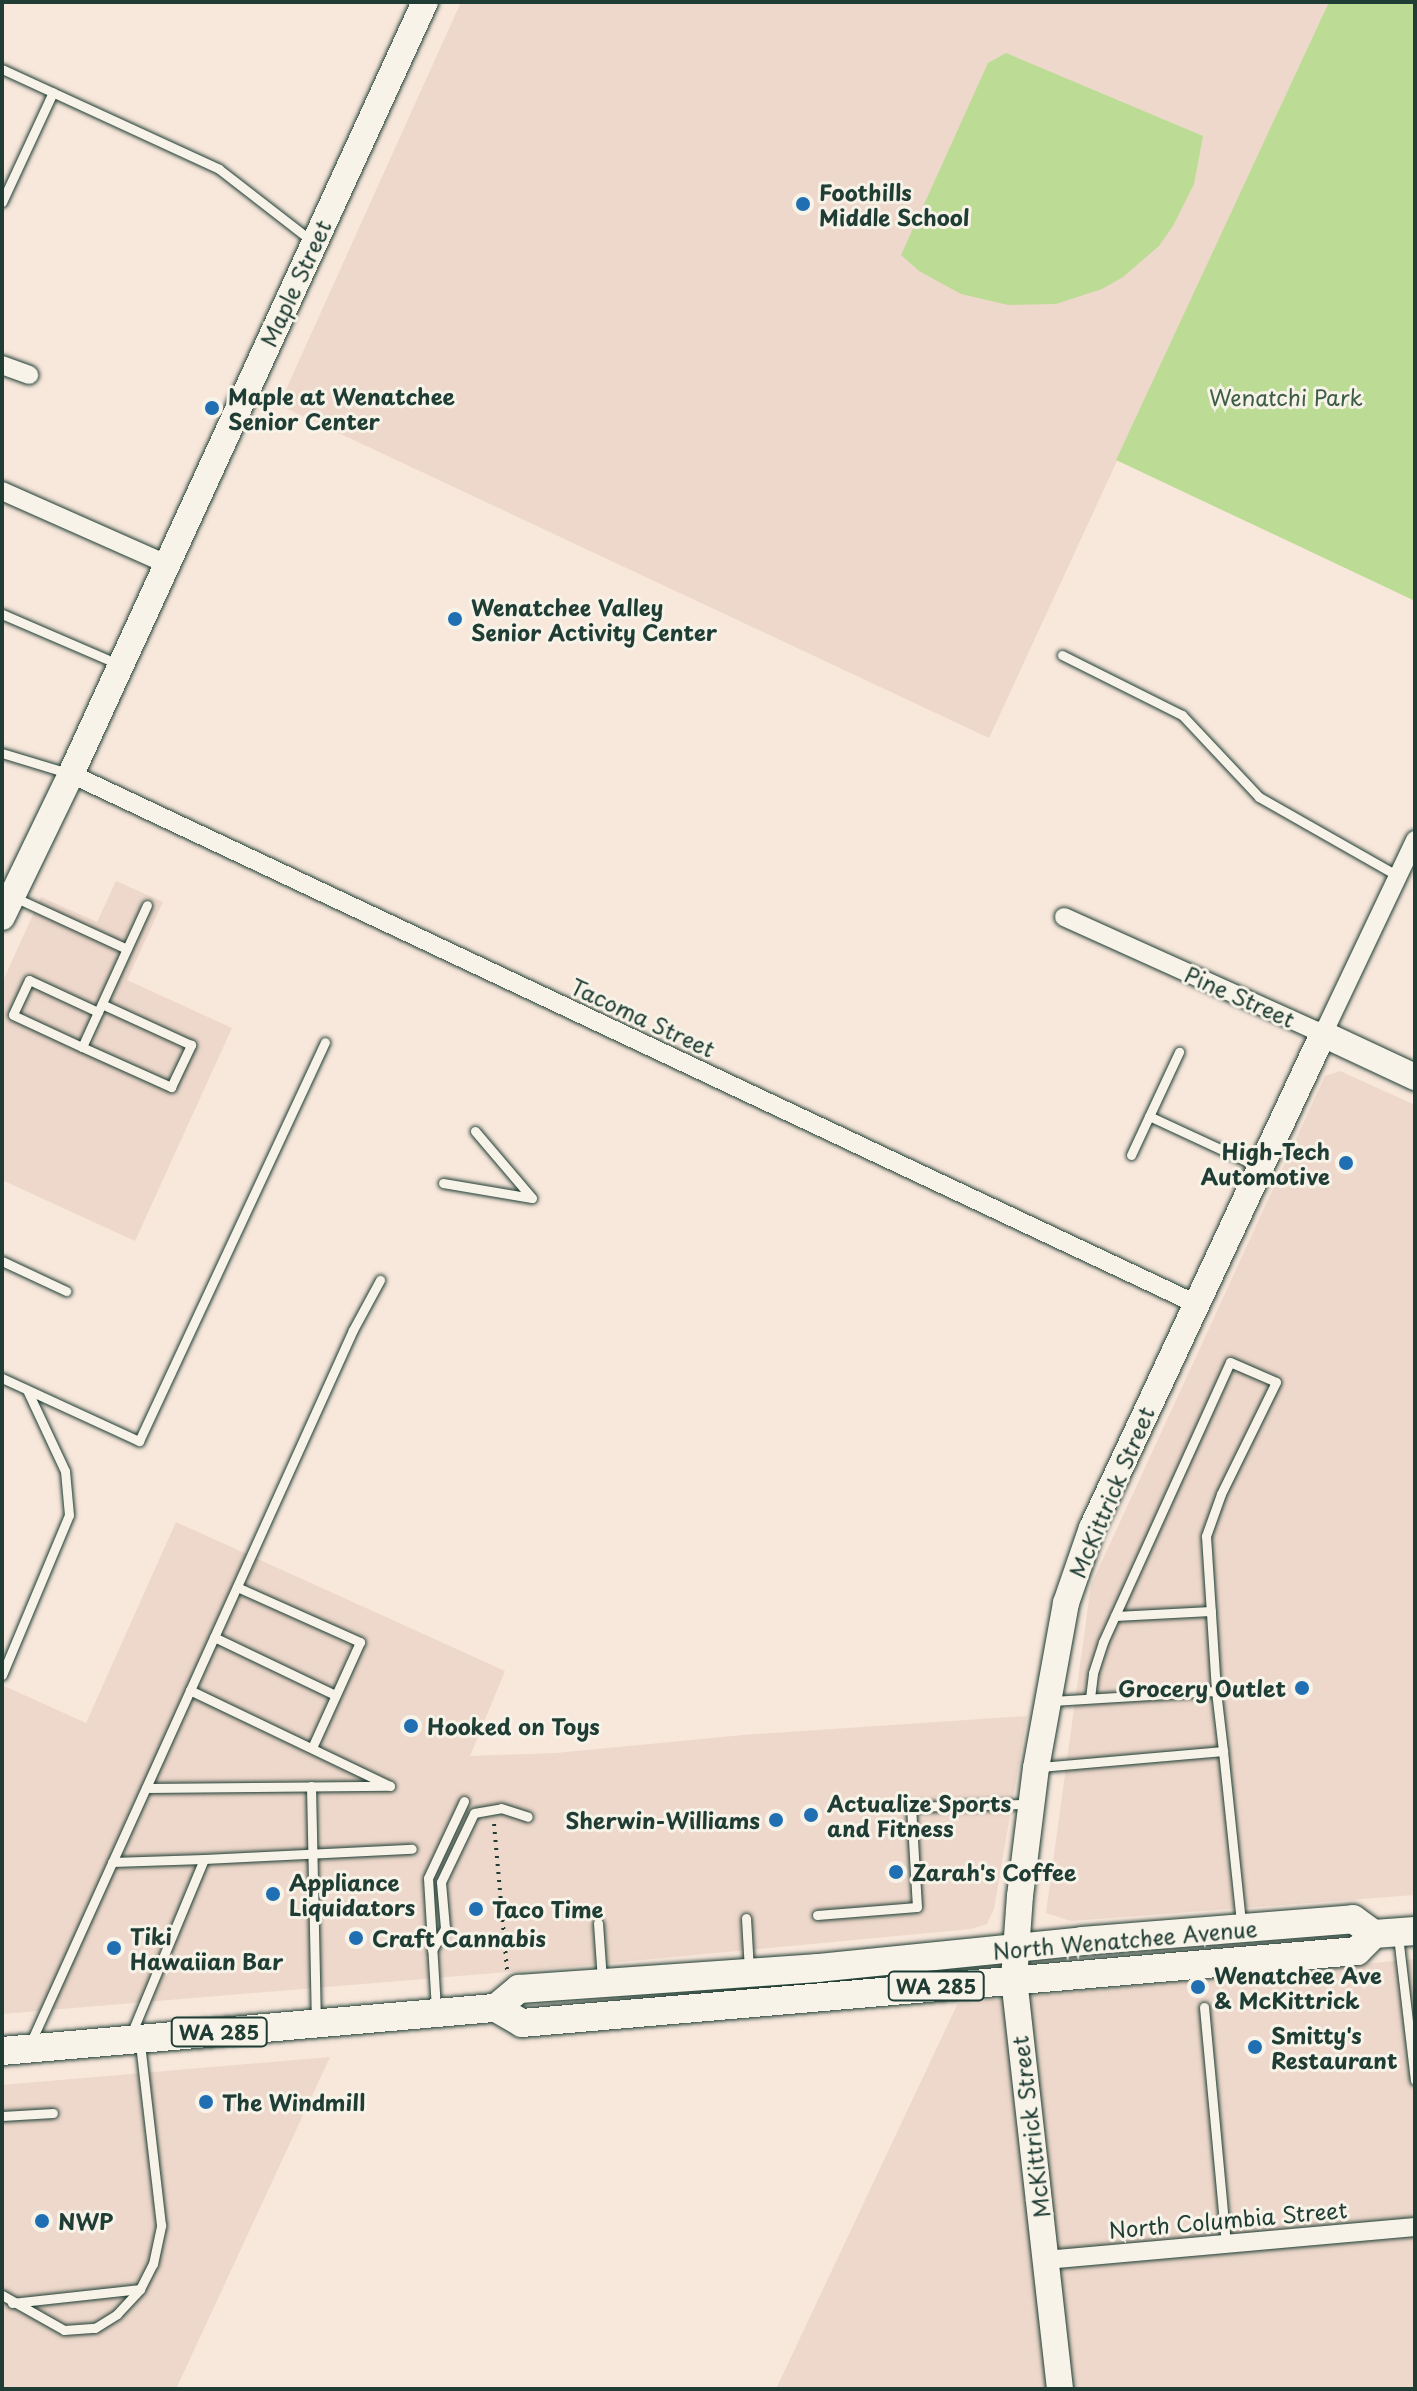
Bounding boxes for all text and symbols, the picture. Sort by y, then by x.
place label: Foothills Middle School [819,178,972,230]
marker: Foothills Middle School [794,195,812,213]
street label: Maple Street [254,215,336,351]
place label: Maple at Wenatchee Senior Center [228,382,456,434]
park label: Wenatchi Park [1209,384,1363,410]
marker: Maple at Wenatchee Senior Center [203,399,221,417]
place label: Wenatchee Valley Senior Activity Center [471,593,720,644]
marker: Wenatchee Valley Senior Activity Center [446,610,464,628]
street label: Pine Street [1181,960,1299,1032]
street label: Tacoma Street [567,972,719,1062]
place label: High-Tech Automotive [1201,1137,1330,1188]
marker: High-Tech Automotive [1337,1154,1355,1172]
street label: McKittrick Street [1063,1402,1159,1582]
place label: Grocery Outlet [1119,1675,1286,1701]
marker: Grocery Outlet [1293,1679,1311,1697]
place label: Hooked on Toys [427,1713,600,1739]
marker: Hooked on Toys [402,1717,420,1735]
place label: Actualize Sports and Fitness [827,1789,1013,1840]
marker: Actualize Sports and Fitness [802,1806,820,1824]
place label: Sherwin-Williams [566,1807,760,1833]
marker: Sherwin-Williams [767,1811,785,1829]
place label: Zarah's Coffee [912,1859,1076,1885]
marker: Zarah's Coffee [887,1863,905,1881]
place label: Appliance Liquidators [289,1868,415,1920]
marker: Appliance Liquidators [264,1885,282,1903]
place label: Taco Time [492,1896,604,1922]
marker: Taco Time [467,1900,485,1918]
street label: North Wenatchee Avenue [991,1914,1259,1964]
place label: Tiki Hawaiian Bar [130,1922,284,1974]
place label: Craft Cannabis [372,1925,547,1951]
marker: Craft Cannabis [347,1929,365,1947]
marker: Tiki Hawaiian Bar [105,1939,123,1957]
place label: Wenatchee Ave & McKittrick [1214,1961,1383,2012]
road number: WA 285 [886,1970,986,2002]
marker: Wenatchee Ave & McKittrick [1189,1978,1207,1996]
road number: WA 285 [169,2016,269,2048]
place label: Smitty's Restaurant [1271,2021,1397,2072]
street label: McKittrick Street [1006,2034,1054,2220]
marker: Smitty's Restaurant [1246,2038,1264,2056]
place label: The Windmill [222,2089,367,2115]
marker: The Windmill [197,2093,215,2111]
street label: North Columbia Street [1107,2195,1349,2243]
place label: NWP [58,2208,113,2234]
marker: NWP [33,2212,51,2230]

